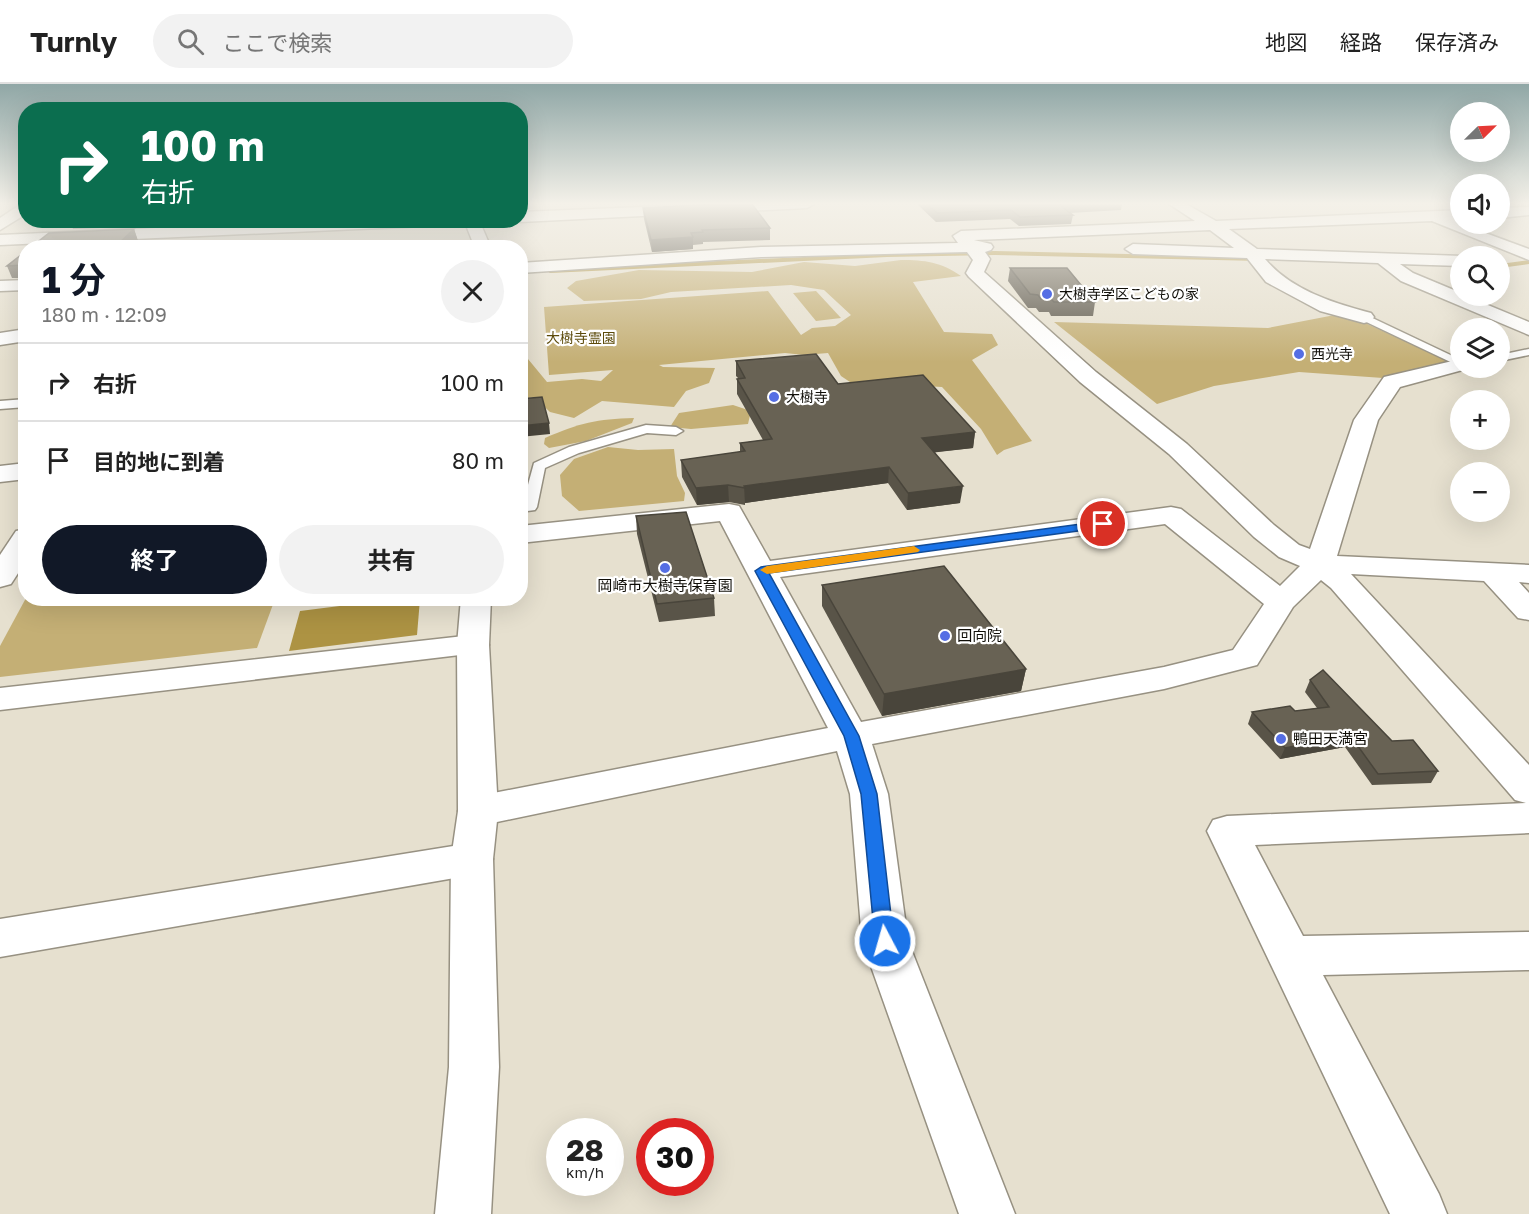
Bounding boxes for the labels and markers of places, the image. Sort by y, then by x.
place label: 大樹寺学区こどもの家 [1059,285,1199,302]
marker: 大樹寺学区こどもの家 [1040,287,1054,301]
place label: 西光寺 [1311,345,1353,362]
marker: 西光寺 [1292,347,1306,361]
place label: 大樹寺 [786,388,828,405]
marker: 大樹寺 [767,390,781,404]
pin [1077,498,1128,549]
marker: 岡崎市大樹寺保育園 [658,561,672,575]
place label: 岡崎市大樹寺保育園 [597,576,733,594]
place label: 回向院 [957,626,1002,644]
marker: 回向院 [938,629,952,643]
place label: 鴨田天満宮 [1293,729,1368,747]
marker: 鴨田天満宮 [1274,732,1288,746]

